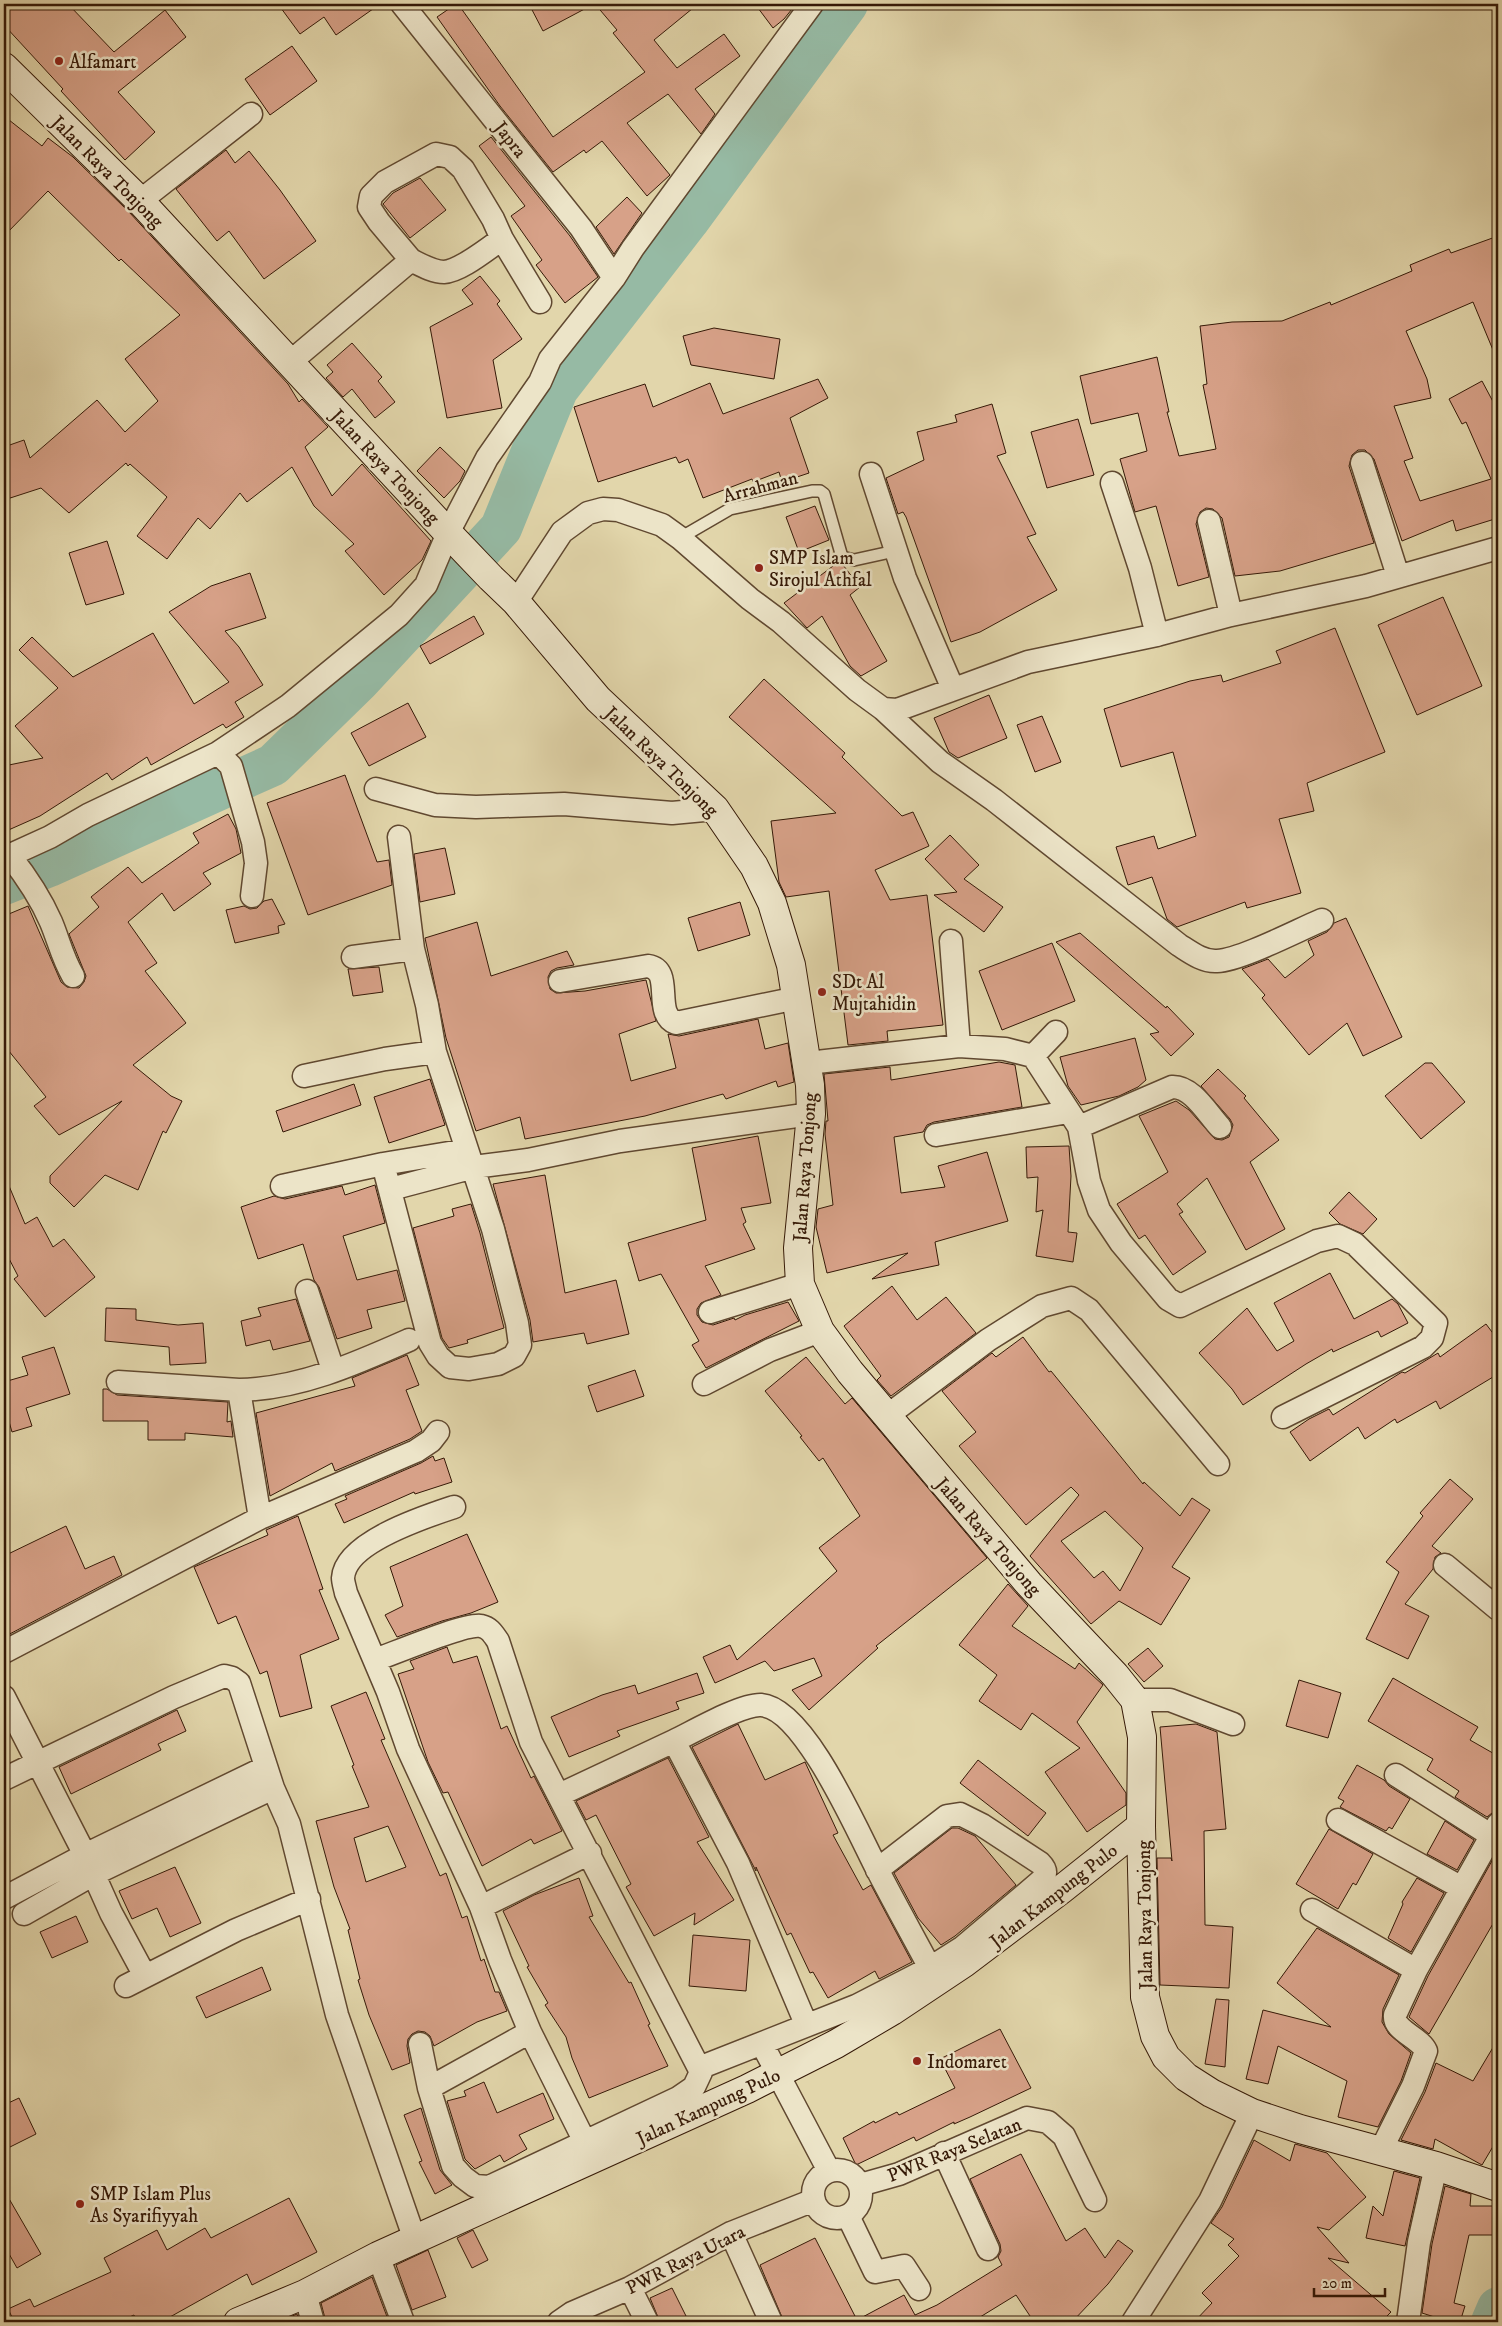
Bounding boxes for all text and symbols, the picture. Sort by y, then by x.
place label: Alfamart [69,51,136,74]
marker: Alfamart [53,55,65,67]
street label: Jalan Raya Tonjong [45,110,168,234]
street label: Japra [487,116,531,163]
street label: Jalan Raya Tonjong [324,403,445,530]
street label: Arrahman [720,466,800,508]
place label: SMP Islam Sirojul Athfal [769,547,872,592]
marker: SMP Islam Sirojul Athfal [753,562,765,574]
street label: Jalan Raya Tonjong [598,701,723,823]
place label: SDt Al Mujtahidin [832,971,916,1016]
marker: SDt Al Mujtahidin [816,986,828,998]
street label: Jalan Raya Tonjong [789,1091,822,1244]
street label: Jalan Raya Tonjong [929,1472,1046,1601]
street label: Jalan Kampung Pulo [984,1839,1122,1954]
street label: Jalan Raya Tonjong [1133,1839,1158,1992]
place label: Indomaret [927,2051,1007,2074]
marker: Indomaret [911,2055,923,2067]
street label: Jalan Kampung Pulo [631,2064,784,2152]
street label: PWR Raya Selatan [884,2113,1025,2188]
place label: SMP Islam Plus As Syarifiyyah [90,2183,211,2228]
marker: SMP Islam Plus As Syarifiyyah [74,2198,86,2210]
street label: PWR Raya Utara [622,2220,749,2300]
scale bar [1314,2266,1386,2298]
text: 20 m [1322,2274,1352,2293]

